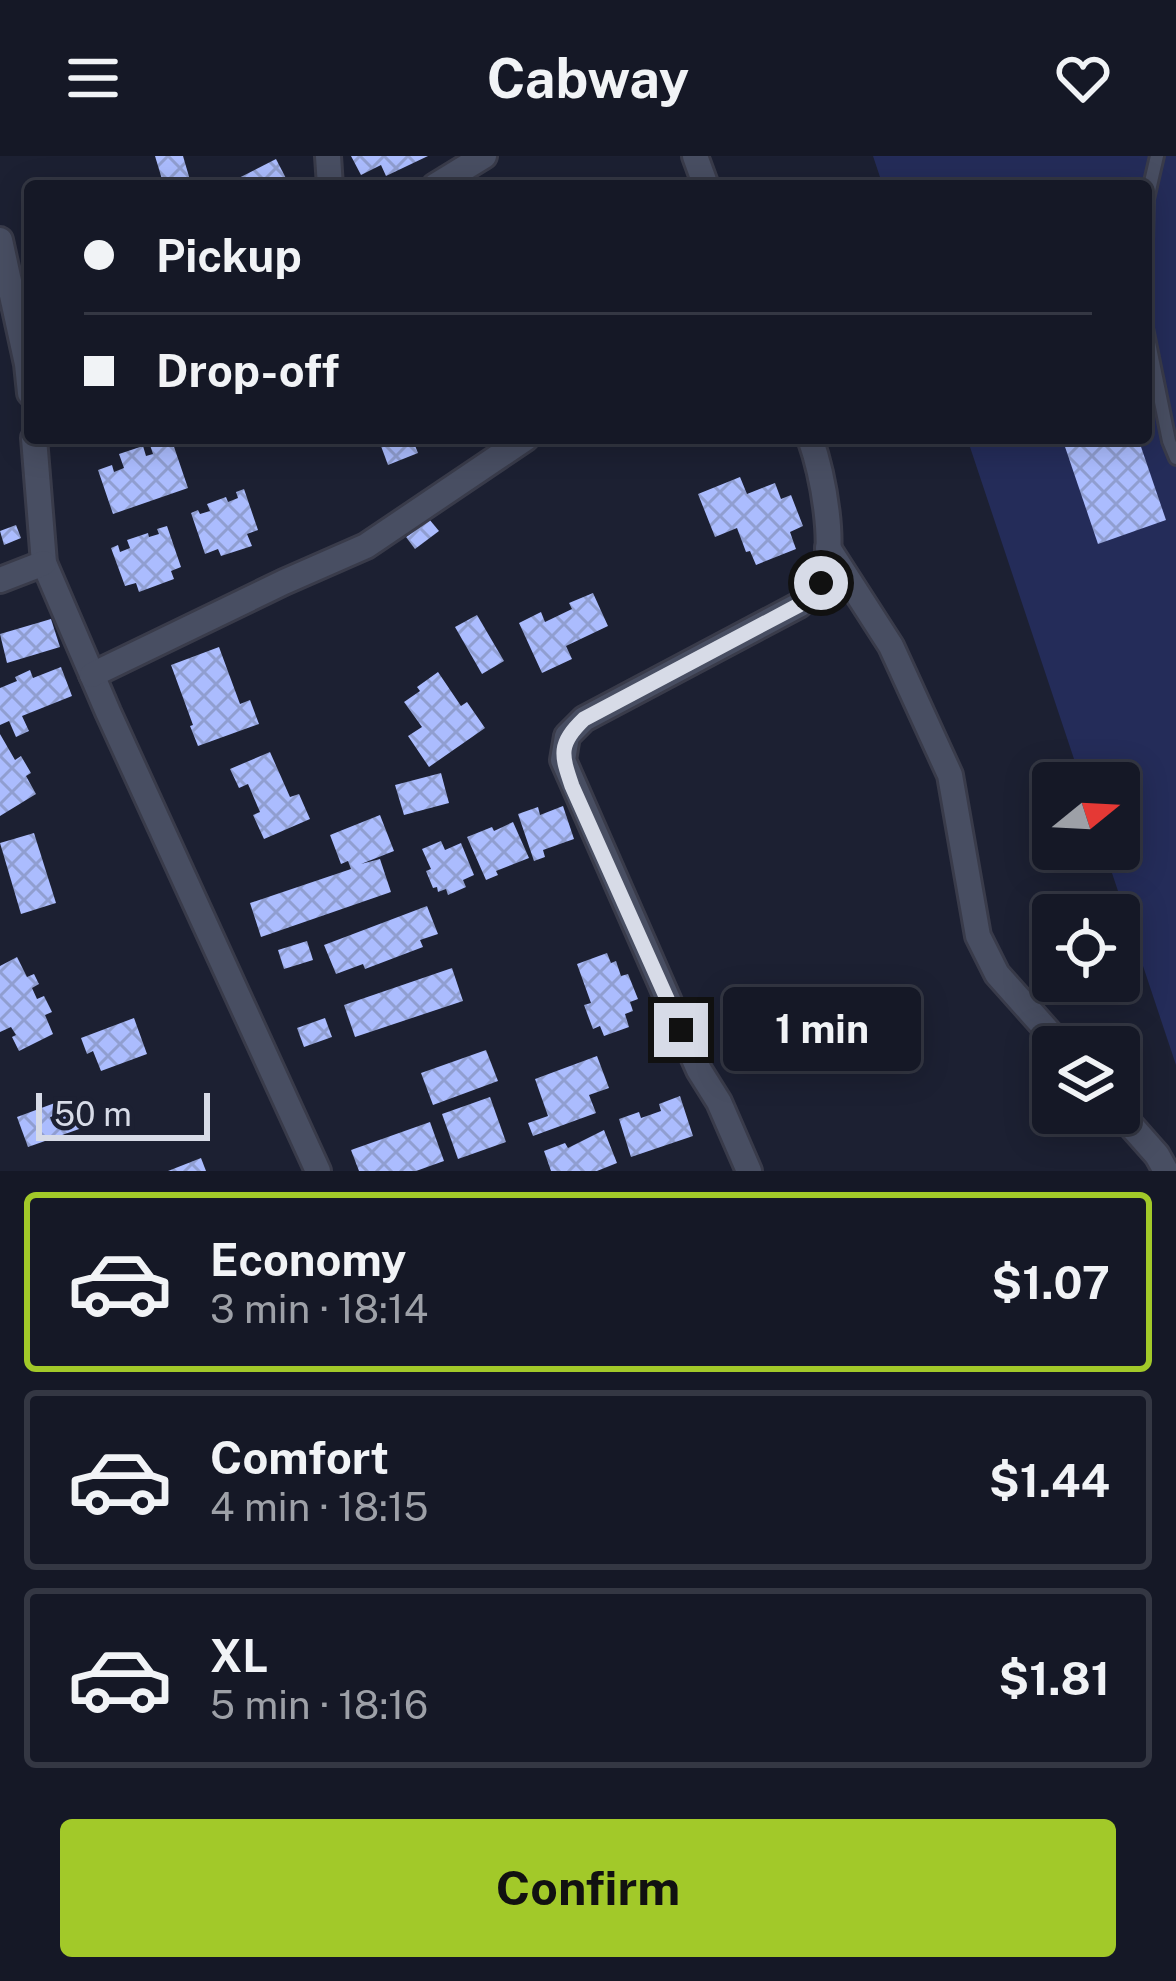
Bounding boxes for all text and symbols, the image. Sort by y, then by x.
icon: menu [60,45,126,111]
icon: heart [1050,45,1116,111]
text: Cabway [487,47,689,110]
text: Pickup [156,229,302,282]
text: Drop-off [156,344,339,397]
route start [794,556,848,610]
north arrow [1032,762,1140,870]
map controls [1032,762,1140,1134]
button: locate [1032,894,1140,1002]
callout: 1 min [723,988,921,1072]
route end [654,1003,708,1057]
text: 1 min [775,1006,869,1052]
button: layers [1032,1026,1140,1134]
scale bar [36,1087,210,1140]
text: 50 m [54,1095,132,1133]
icon: car [66,1228,174,1336]
text: Economy [210,1233,406,1286]
text: $1.07 [992,1256,1110,1309]
text: 3 min · 18:14 [210,1286,428,1332]
icon: car [66,1426,174,1534]
text: Comfort [210,1431,389,1484]
text: $1.44 [989,1454,1110,1507]
text: 4 min · 18:15 [210,1484,429,1530]
icon: car [66,1624,174,1732]
text: XL [210,1629,268,1682]
text: $1.81 [999,1652,1110,1705]
text: 5 min · 18:16 [210,1682,428,1728]
button: Confirm [60,1819,1116,1957]

